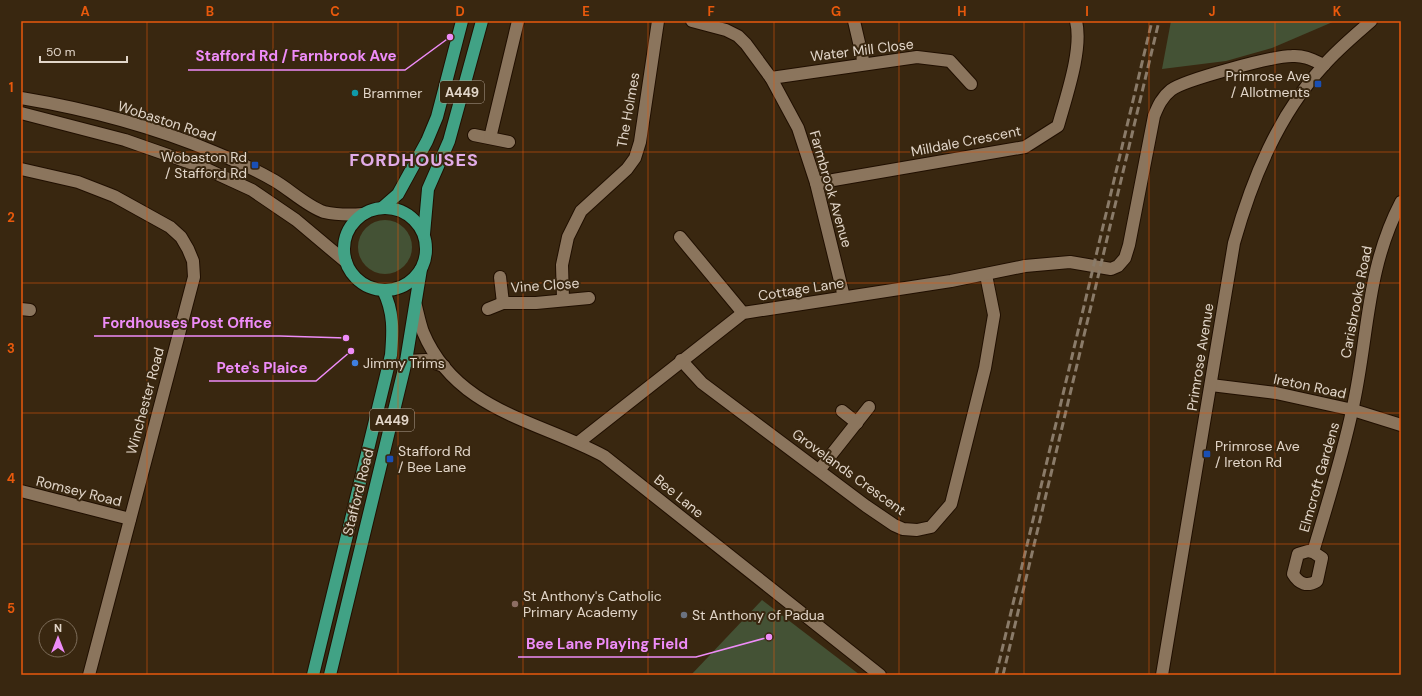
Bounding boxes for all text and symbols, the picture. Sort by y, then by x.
text: A [80,3,90,20]
text: B [206,3,214,20]
text: C [330,3,340,20]
text: D [455,3,465,20]
text: E [582,3,590,20]
text: F [707,3,715,20]
text: G [831,3,841,20]
text: H [957,3,967,20]
text: I [1085,3,1089,20]
text: J [1208,3,1216,20]
text: K [1333,3,1342,20]
street label: Water Mill Close [809,35,915,65]
scale bar [40,38,127,64]
callout: Stafford Rd / Farnbrook Ave [188,43,405,70]
text: 50 m [46,44,75,60]
text: Stafford Rd / Farnbrook Ave [195,46,397,66]
place label: Primrose Ave / Allotments [1225,67,1310,101]
street label: The Holmes [613,71,643,149]
text: 1 [9,79,13,96]
marker: Primrose Ave / Allotments [1313,79,1323,89]
road number: A449 [440,81,484,103]
place label: Brammer [363,84,422,102]
marker: Brammer [350,88,360,98]
street label: Wobaston Road [116,97,218,145]
street label: Milldale Crescent [909,121,1023,161]
street label: Farmbrook Avenue [806,128,856,250]
place label: Wobaston Rd / Stafford Rd [161,148,247,182]
district label: FORDHOUSES [349,148,479,172]
marker: Wobaston Rd / Stafford Rd [250,160,260,170]
text: 2 [7,209,15,226]
street label: Carisbrooke Road [1336,244,1376,360]
street label: Cottage Lane [757,273,845,305]
street label: Vine Close [510,274,580,296]
street label: Primrose Avenue [1183,302,1217,412]
callout: Fordhouses Post Office [94,309,280,336]
text: Fordhouses Post Office [102,313,272,333]
text: 3 [7,340,15,357]
street label: Winchester Road [122,345,168,457]
callout: Pete's Plaice [209,354,316,381]
place label: Jimmy Trims [363,354,445,372]
text: Pete's Plaice [216,358,308,378]
marker: Jimmy Trims [350,358,360,368]
street label: Ireton Road [1272,370,1348,402]
road number: A449 [370,409,414,431]
street label: Elmcroft Gardens [1295,420,1343,534]
street label: Grovelands Crescent [789,425,909,519]
place label: Primrose Ave / Ireton Rd [1215,437,1300,471]
place label: Stafford Rd / Bee Lane [398,442,471,476]
street label: Stafford Road [339,447,377,537]
marker: Primrose Ave / Ireton Rd [1202,449,1212,459]
marker: Stafford Rd / Bee Lane [385,454,395,464]
text: 4 [7,470,15,487]
street label: Bee Lane [650,470,708,522]
street label: Romsey Road [34,472,124,510]
place label: St Anthony's Catholic Primary Academy [523,587,662,621]
marker: St Anthony's Catholic Primary Academy [510,599,520,609]
text: 5 [7,600,15,617]
place label: St Anthony of Padua [692,606,824,624]
marker: St Anthony of Padua [679,610,689,620]
north arrow [38,618,78,658]
text: N [54,621,62,635]
callout: Bee Lane Playing Field [518,630,696,657]
text: Bee Lane Playing Field [526,634,688,654]

